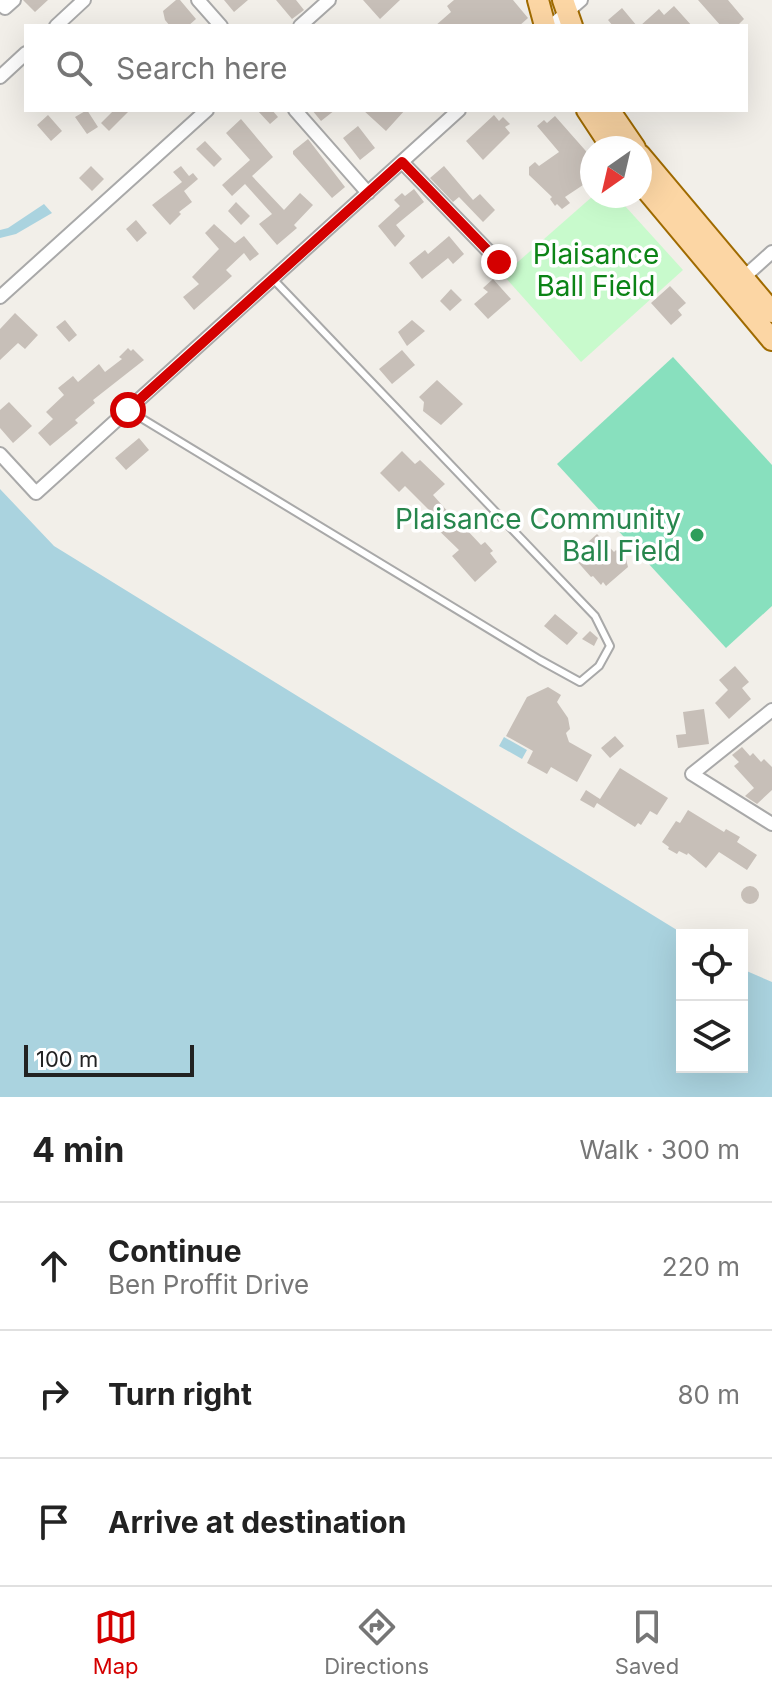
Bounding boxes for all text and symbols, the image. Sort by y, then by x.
search box [24,24,748,112]
icon: search [52,46,96,90]
text: Search here [116,50,288,86]
north arrow [580,136,652,208]
park label: Plaisance Ball Field [533,237,659,303]
route end [481,244,517,280]
route start [110,392,146,428]
place label: Plaisance Community Ball Field [395,502,681,568]
marker: Plaisance Community Ball Field [688,526,706,544]
map controls [676,929,748,1073]
button: locate [676,929,748,1001]
button: layers [676,1001,748,1073]
scale bar [24,1041,194,1077]
text: 100 m [36,1046,98,1072]
text: 4 min [32,1129,124,1170]
text: Walk · 300 m [579,1134,740,1165]
text: Continue [108,1233,242,1269]
icon: ahead [32,1244,76,1288]
text: 220 m [662,1251,740,1282]
text: Ben Proffit Drive [108,1269,309,1300]
icon: right [32,1372,76,1416]
text: Turn right [108,1376,252,1412]
text: 80 m [677,1379,740,1410]
icon: arrive [32,1500,76,1544]
text: Arrive at destination [108,1504,406,1540]
tab: Map [93,1605,139,1679]
tab: Directions [324,1605,429,1679]
tab: Saved [615,1605,679,1679]

